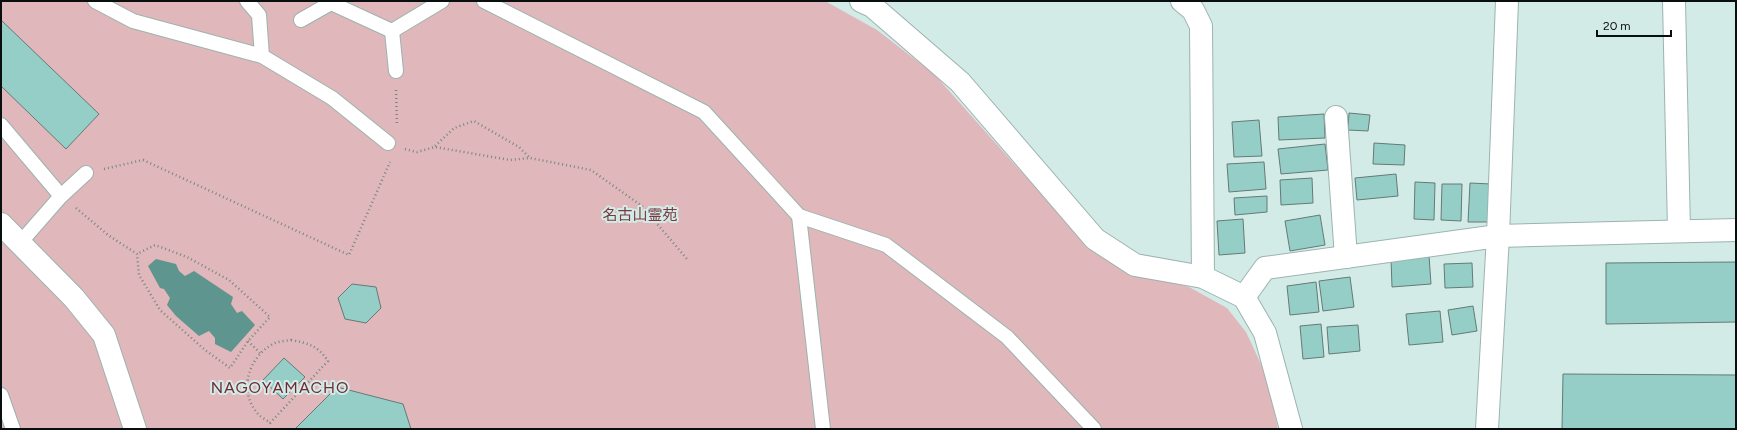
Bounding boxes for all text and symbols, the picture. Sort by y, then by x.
scale bar [1597,12,1671,38]
text: 20 m [1603,19,1631,33]
park label: 名古山霊苑 [602,206,678,224]
district label: NAGOYAMACHO [211,378,349,397]

